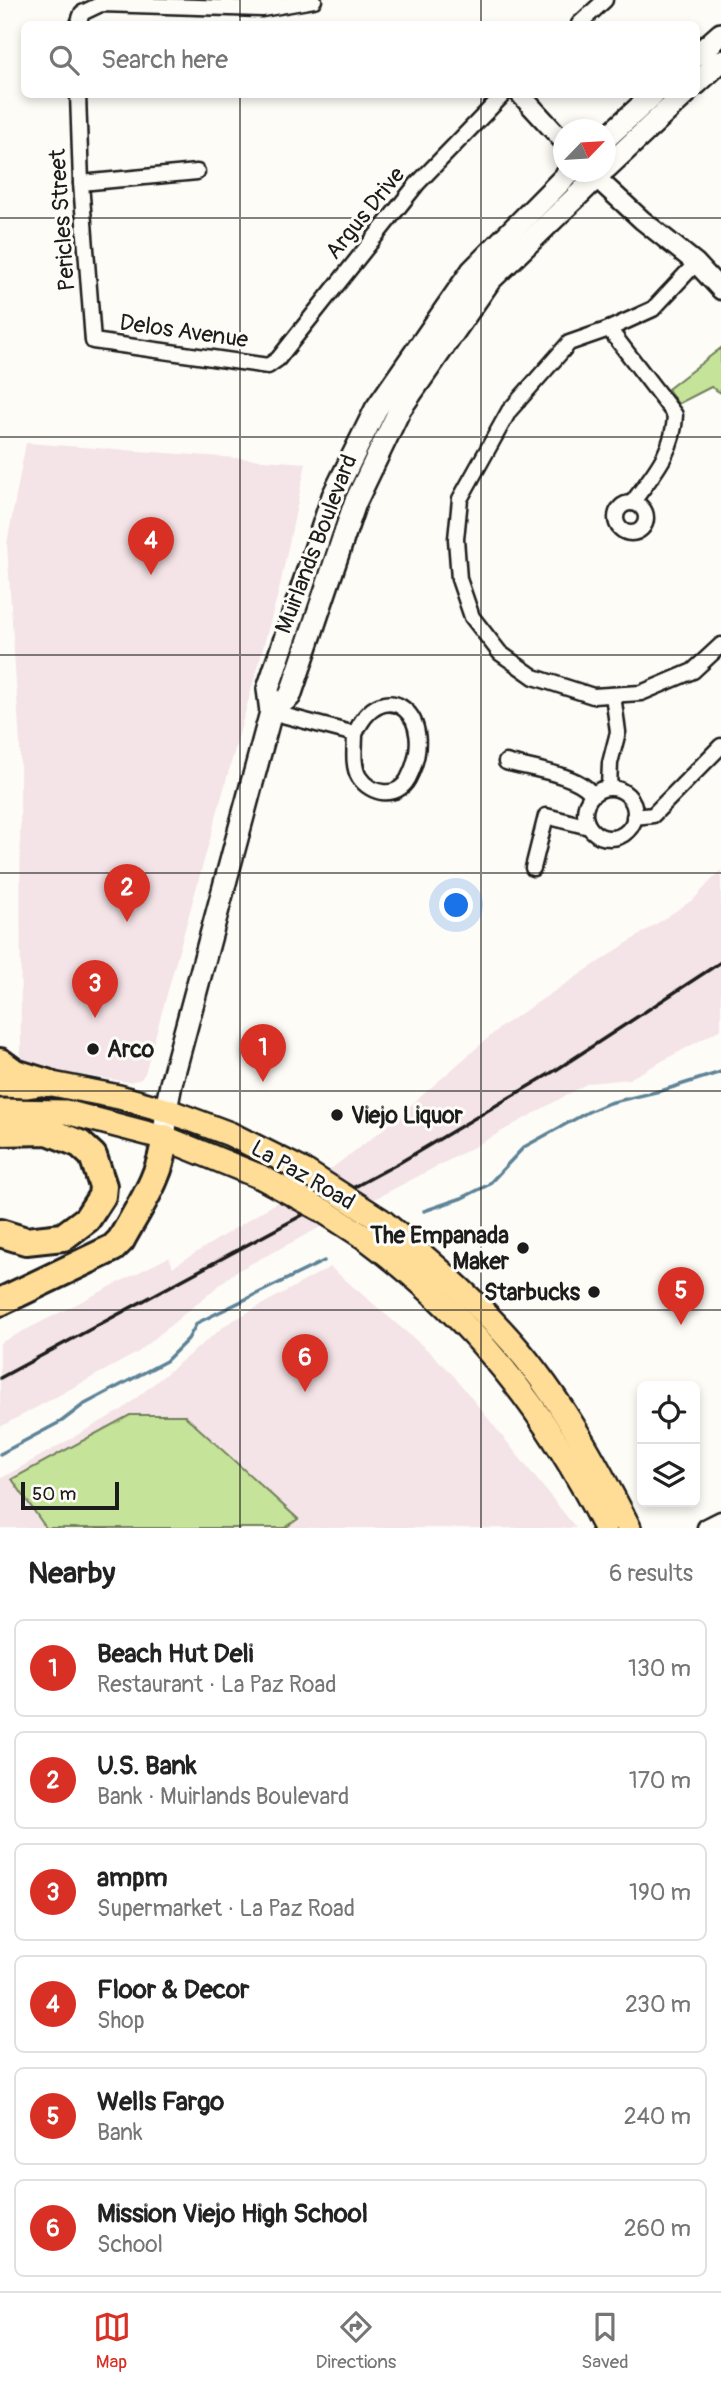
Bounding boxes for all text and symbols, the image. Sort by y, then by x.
search box [21,21,700,98]
icon: search [45,41,83,79]
text: Search here [101,44,228,76]
north arrow [553,119,616,182]
street label: Pericles Street [43,147,81,292]
street label: Argus Drive [319,160,412,265]
street label: Delos Avenue [118,308,251,354]
street label: Muirlands Boulevard [269,450,363,638]
pin: 4 [128,517,174,575]
pin: 2 [104,864,150,922]
your location [439,888,473,922]
pin: 3 [72,960,118,1018]
pin: 1 [240,1024,286,1082]
place label: Arco [107,1035,155,1064]
marker: Arco [85,1041,101,1057]
place label: Viejo Liquor [351,1101,464,1130]
marker: Viejo Liquor [329,1107,345,1123]
street label: La Paz Road [246,1134,360,1216]
place label: The Empanada Maker [369,1221,510,1276]
marker: The Empanada Maker [515,1240,531,1256]
pin: 5 [658,1267,704,1325]
place label: Starbucks [484,1278,581,1307]
marker: Starbucks [586,1284,602,1300]
pin: 6 [282,1334,328,1392]
map controls [637,1381,700,1507]
button: locate [637,1381,700,1444]
button: layers [637,1444,700,1507]
scale bar [21,1479,119,1511]
text: 50 m [32,1482,76,1506]
text: Nearby [28,1555,115,1592]
text: 6 results [609,1559,693,1588]
text: Beach Hut Deli [97,1638,253,1670]
text: 1 [49,1654,58,1683]
text: 130 m [628,1654,691,1683]
text: Restaurant · La Paz Road [97,1670,336,1699]
text: U.S. Bank [97,1750,197,1782]
text: 2 [47,1766,59,1795]
text: 170 m [629,1766,691,1795]
text: Bank · Muirlands Boulevard [97,1782,349,1811]
text: ampm [97,1862,168,1894]
text: 3 [47,1878,59,1907]
text: 190 m [629,1878,691,1907]
text: Supermarket · La Paz Road [97,1894,355,1923]
text: Floor & Decor [97,1974,249,2006]
text: 4 [46,1990,60,2019]
text: 230 m [625,1990,691,2019]
text: Shop [97,2006,145,2035]
text: Wells Fargo [97,2086,224,2118]
text: 5 [47,2102,59,2131]
text: 240 m [624,2102,691,2131]
text: Bank [97,2118,143,2147]
text: Mission Viejo High School [97,2198,368,2230]
text: 6 [46,2214,60,2243]
text: 260 m [624,2214,691,2243]
text: School [97,2230,163,2259]
tab: Map [93,2308,131,2374]
tab: Directions [316,2308,396,2374]
tab: Saved [581,2308,628,2374]

